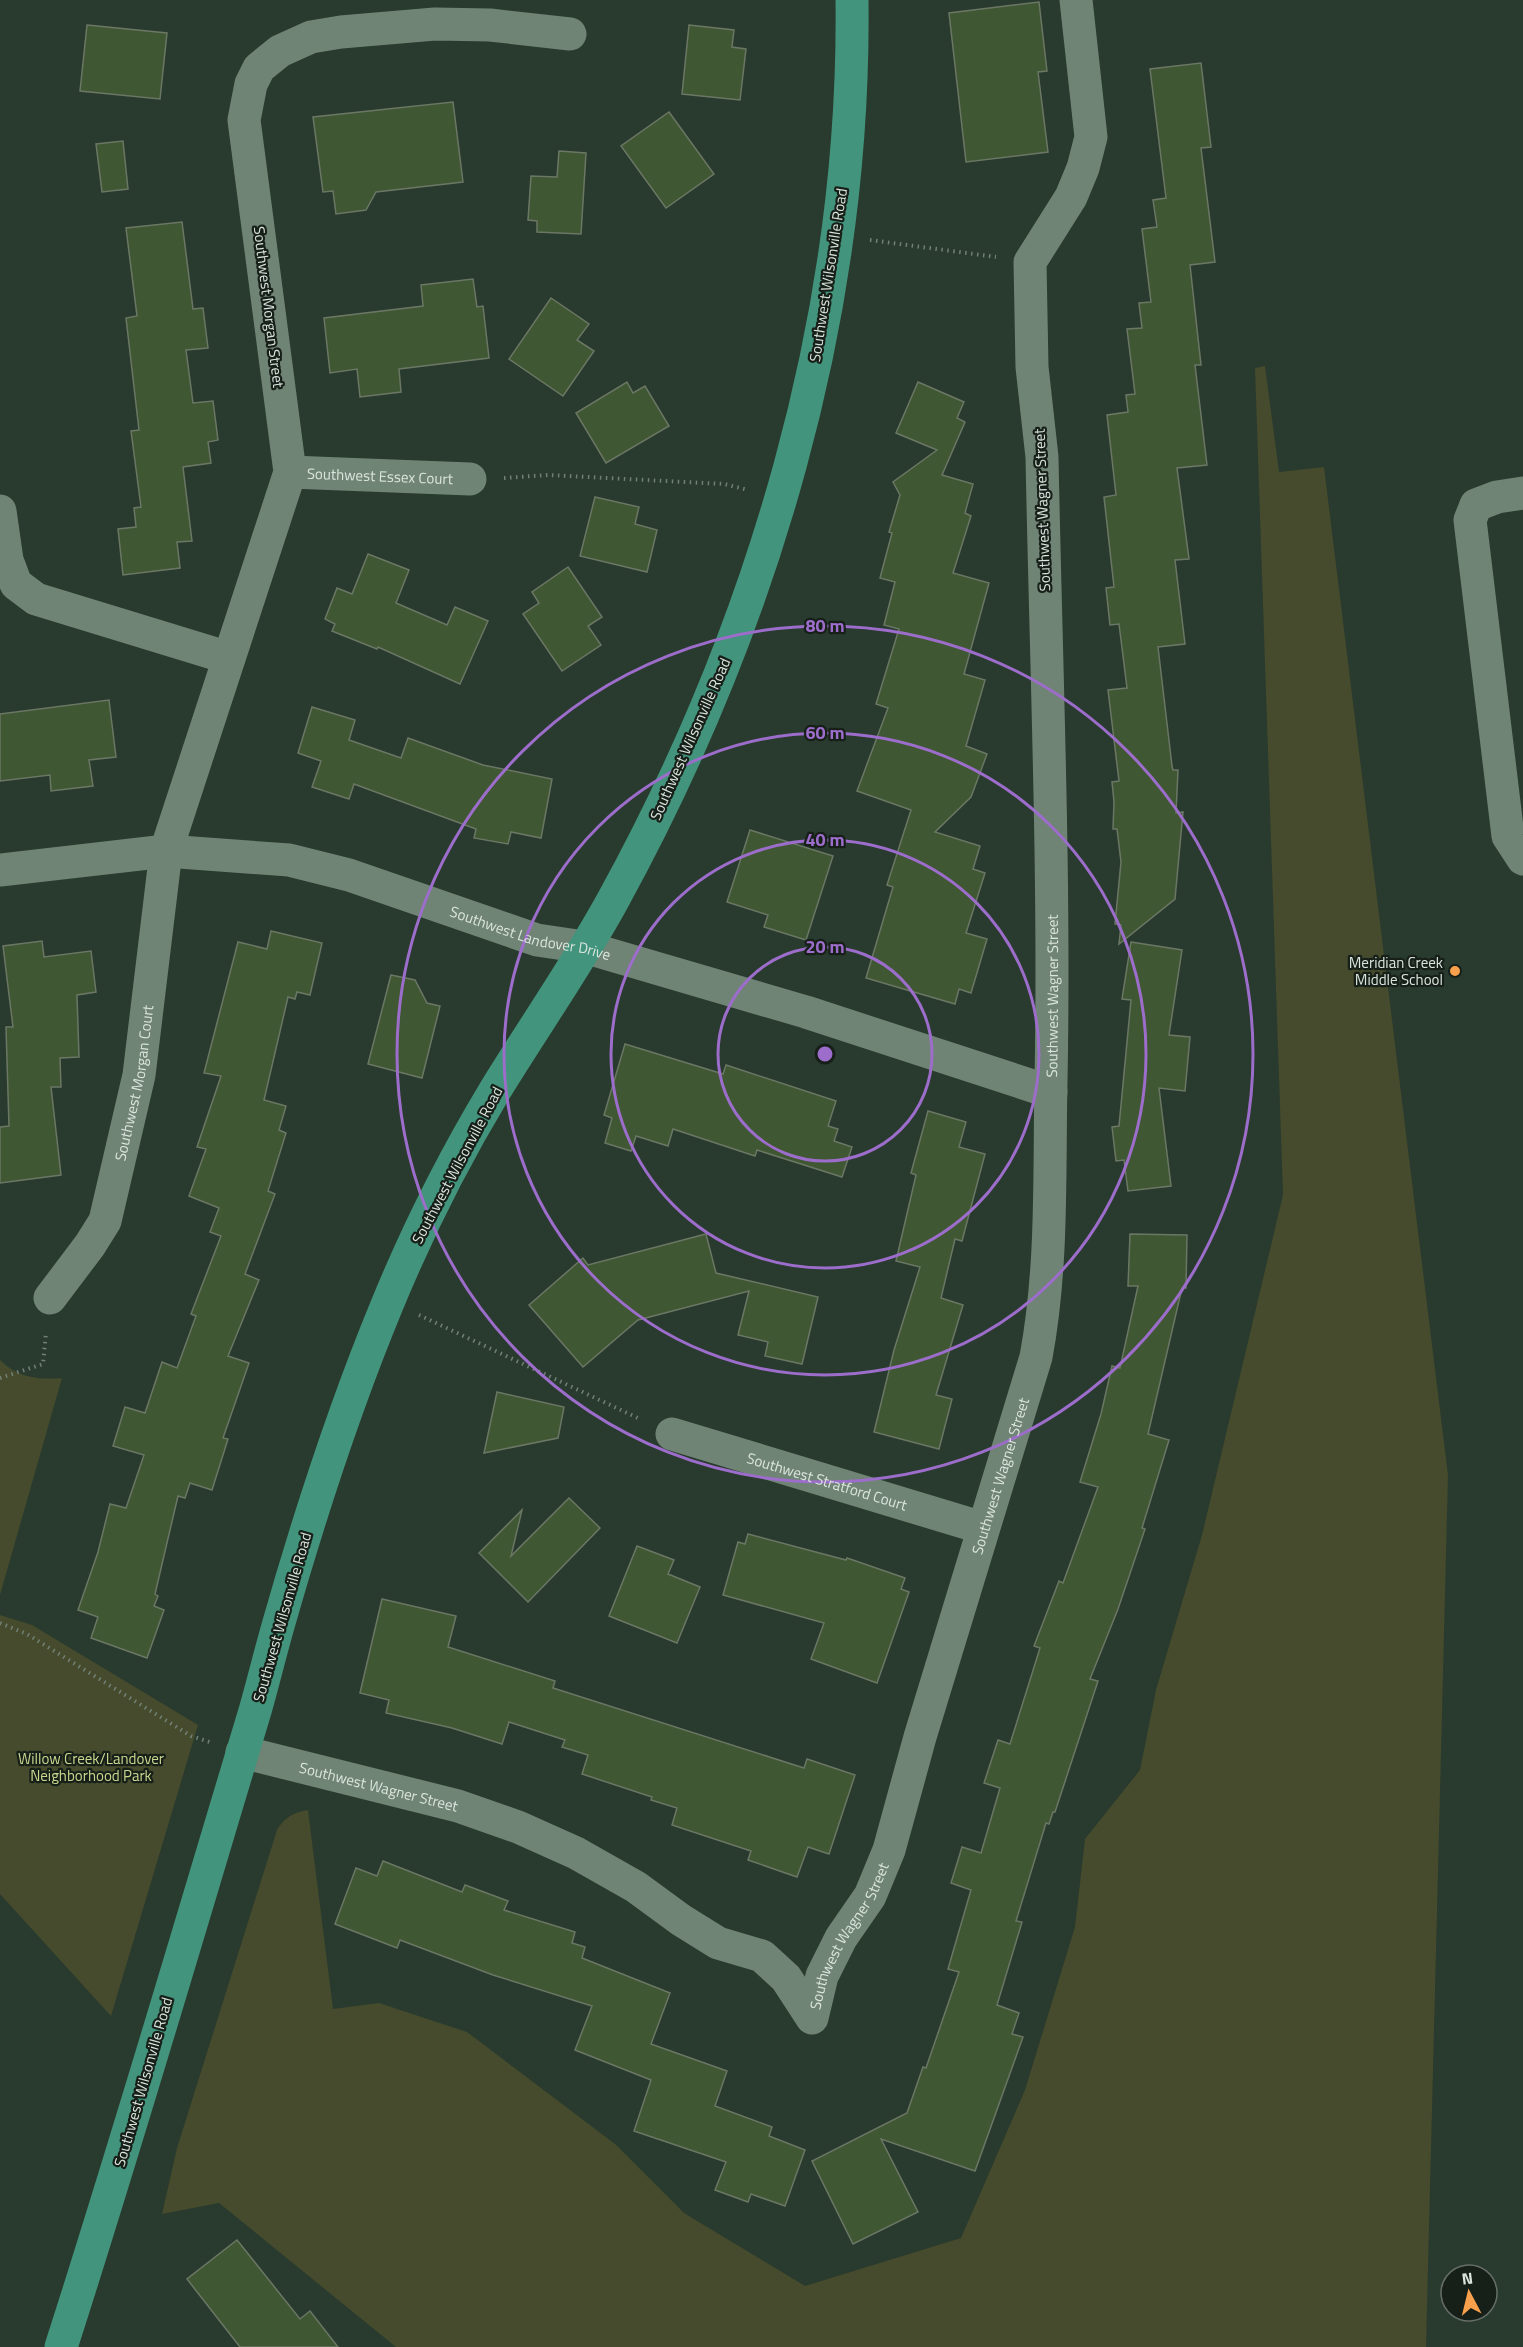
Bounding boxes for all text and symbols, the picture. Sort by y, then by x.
street label: Southwest Wilsonville Road [803,187,853,363]
street label: Southwest Morgan Street [248,225,290,390]
street label: Southwest Wagner Street [1028,428,1056,592]
street label: Southwest Essex Court [307,461,454,490]
text: 80 m [805,612,845,639]
street label: Southwest Wilsonville Road [644,654,736,824]
text: 60 m [805,719,845,746]
text: 40 m [805,826,845,853]
street label: Southwest Landover Drive [447,899,614,966]
street label: Southwest Wagner Street [1040,914,1064,1078]
text: 20 m [805,933,845,960]
place label: Meridian Creek Middle School [1349,951,1443,991]
marker: Meridian Creek Middle School [1448,964,1462,978]
street label: Southwest Morgan Court [108,1003,159,1163]
centre of rings [815,1044,835,1064]
street label: Southwest Wilsonville Road [406,1082,508,1248]
street label: Southwest Wagner Street [965,1394,1035,1557]
street label: Southwest Stratford Court [744,1446,911,1516]
street label: Southwest Wilsonville Road [247,1530,317,1704]
park label: Willow Creek/Landover Neighborhood Park [18,1747,164,1787]
street label: Southwest Wagner Street [297,1755,461,1817]
street label: Southwest Wagner Street [803,1858,894,2012]
street label: Southwest Wilsonville Road [108,1995,178,2169]
north arrow [1439,2263,1499,2323]
text: N [1460,2266,1474,2291]

